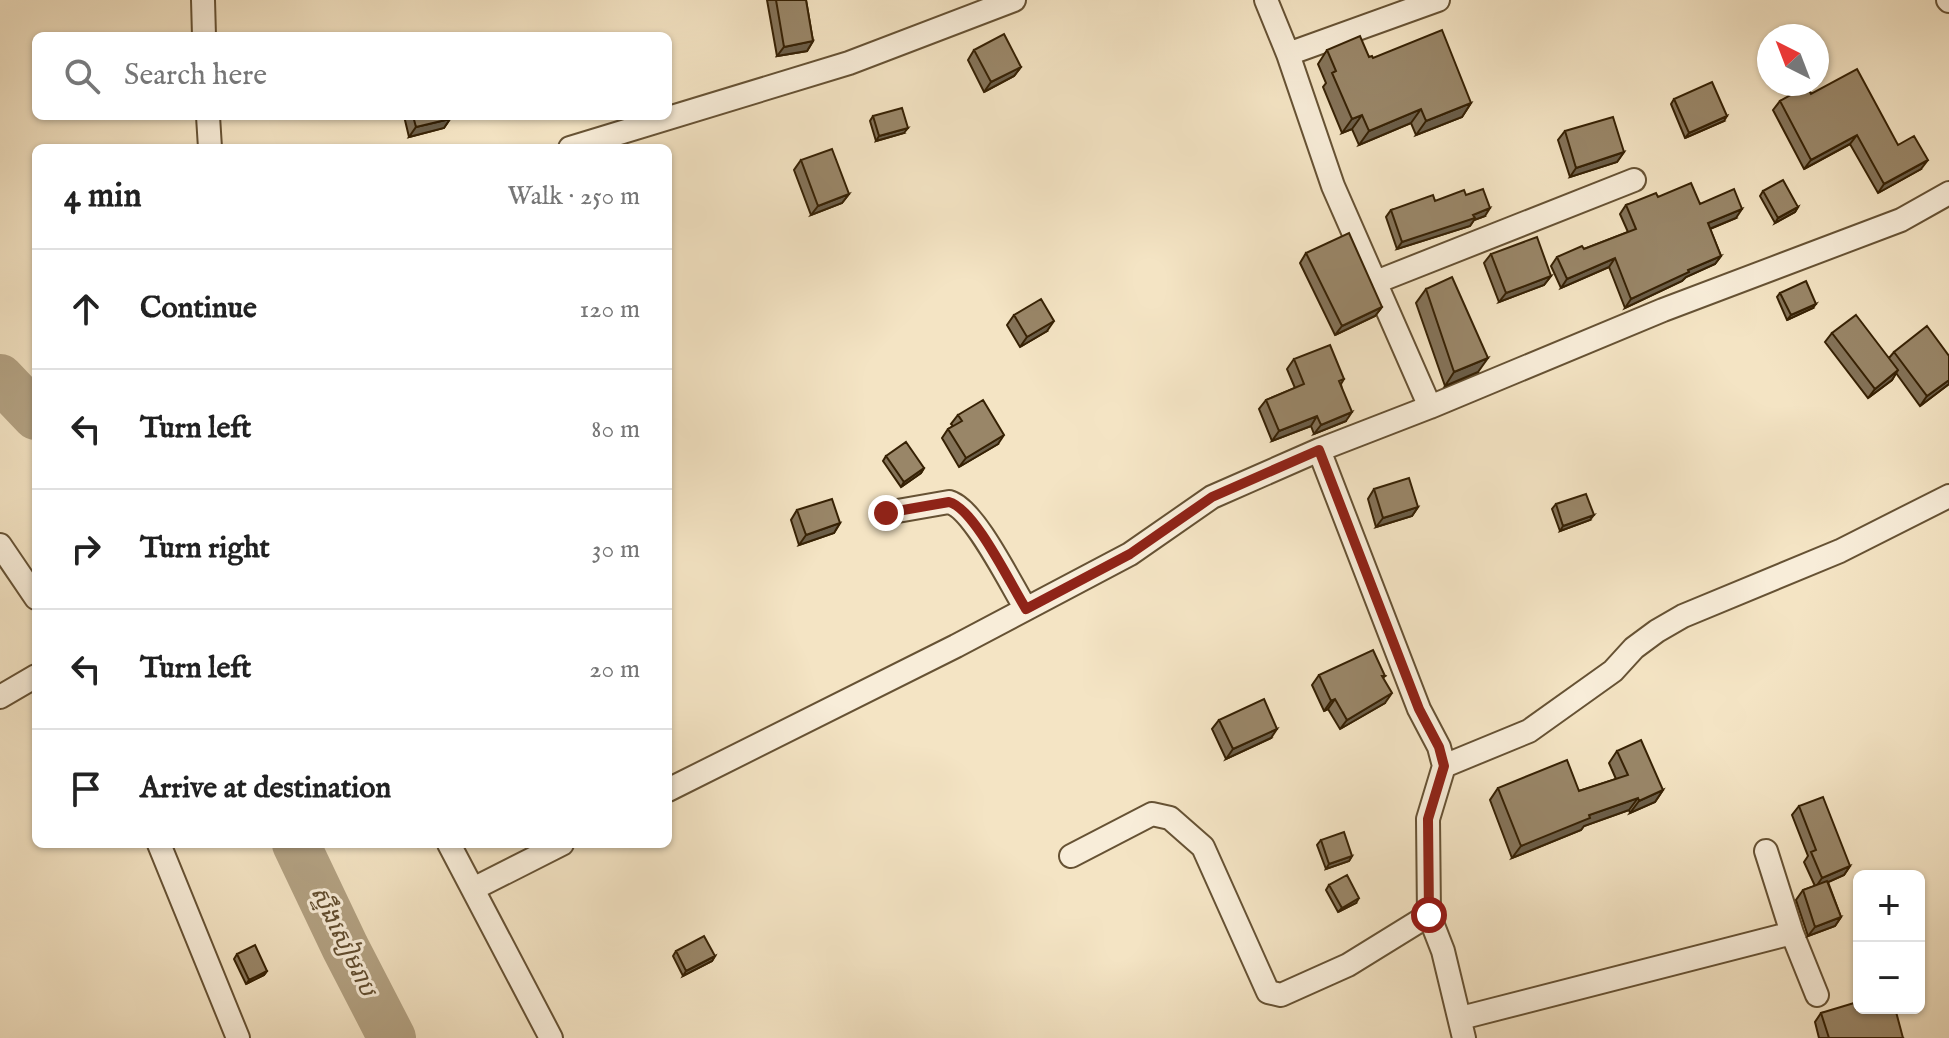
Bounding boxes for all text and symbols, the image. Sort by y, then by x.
north arrow [1757,24,1829,96]
search box [32,32,672,120]
icon: search [60,54,104,98]
text: Search here [124,57,267,95]
text: 4 min [64,175,142,218]
text: Walk · 250 m [507,180,640,213]
icon: ahead [64,287,108,331]
text: Continue [140,290,257,328]
text: 120 m [580,293,640,326]
icon: left [64,407,108,451]
text: Turn left [140,410,251,448]
text: 80 m [591,413,640,446]
route end [868,495,904,531]
icon: right [64,527,108,571]
text: Turn right [140,530,270,568]
text: 30 m [592,533,640,566]
icon: left [64,647,108,691]
text: Turn left [140,650,251,688]
text: 20 m [589,653,640,686]
icon: arrive [64,767,108,811]
text: Arrive at destination [140,770,391,808]
map controls [1853,870,1925,1014]
button: + [1853,870,1925,942]
water label: ស្ទឹងសៀមរាប [303,881,385,1003]
route start [1411,897,1447,933]
button: − [1853,942,1925,1014]

